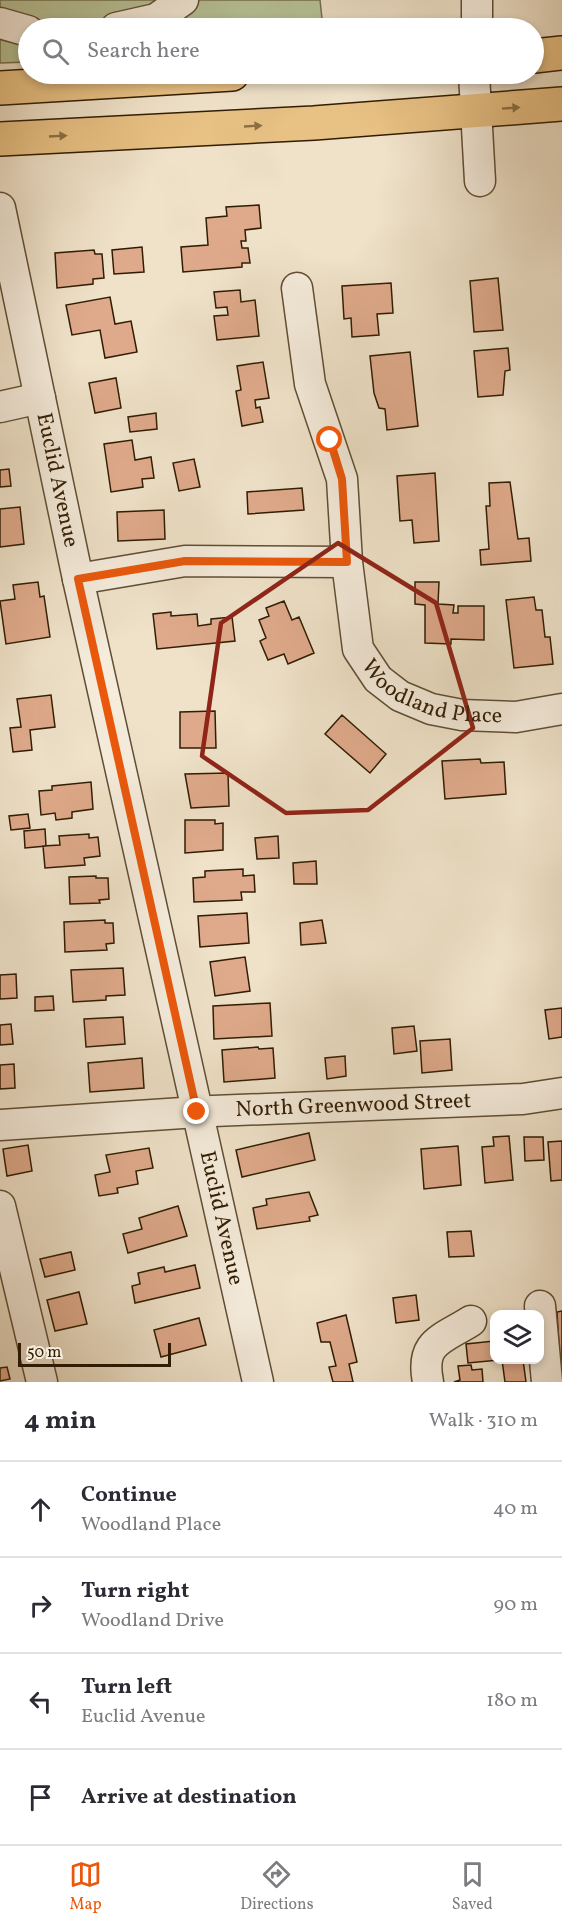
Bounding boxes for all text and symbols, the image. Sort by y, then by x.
search box [18,18,544,84]
icon: search [39,35,72,68]
text: Search here [87,36,200,67]
one-way arrow [501,103,520,113]
one-way arrow [244,121,263,131]
one-way arrow [49,132,68,141]
street label: Euclid Avenue [28,410,86,550]
route start [316,426,342,452]
street label: Woodland Place [353,653,503,732]
street label: North Greenwood Street [235,1086,472,1126]
route end [183,1098,209,1124]
street label: Euclid Avenue [191,1148,251,1288]
map controls [490,1310,544,1364]
button: layers [490,1310,544,1364]
scale bar [18,1340,171,1368]
text: 50 m [27,1342,61,1364]
text: 4 min [24,1403,96,1439]
text: Walk · 310 m [429,1407,538,1435]
text: Continue [81,1480,177,1511]
icon: ahead [24,1493,57,1526]
text: 40 m [493,1495,538,1523]
text: Woodland Place [81,1511,221,1539]
text: Turn right [81,1576,189,1607]
icon: right [24,1589,57,1622]
text: 90 m [494,1591,538,1619]
text: Woodland Drive [81,1607,224,1635]
text: Turn left [81,1672,172,1703]
icon: left [24,1685,57,1718]
text: 180 m [486,1687,538,1715]
text: Euclid Avenue [81,1703,205,1731]
icon: arrive [24,1781,57,1814]
text: Arrive at destination [81,1782,297,1813]
tab: Map [69,1858,102,1916]
tab: Directions [240,1858,314,1916]
tab: Saved [452,1858,493,1916]

